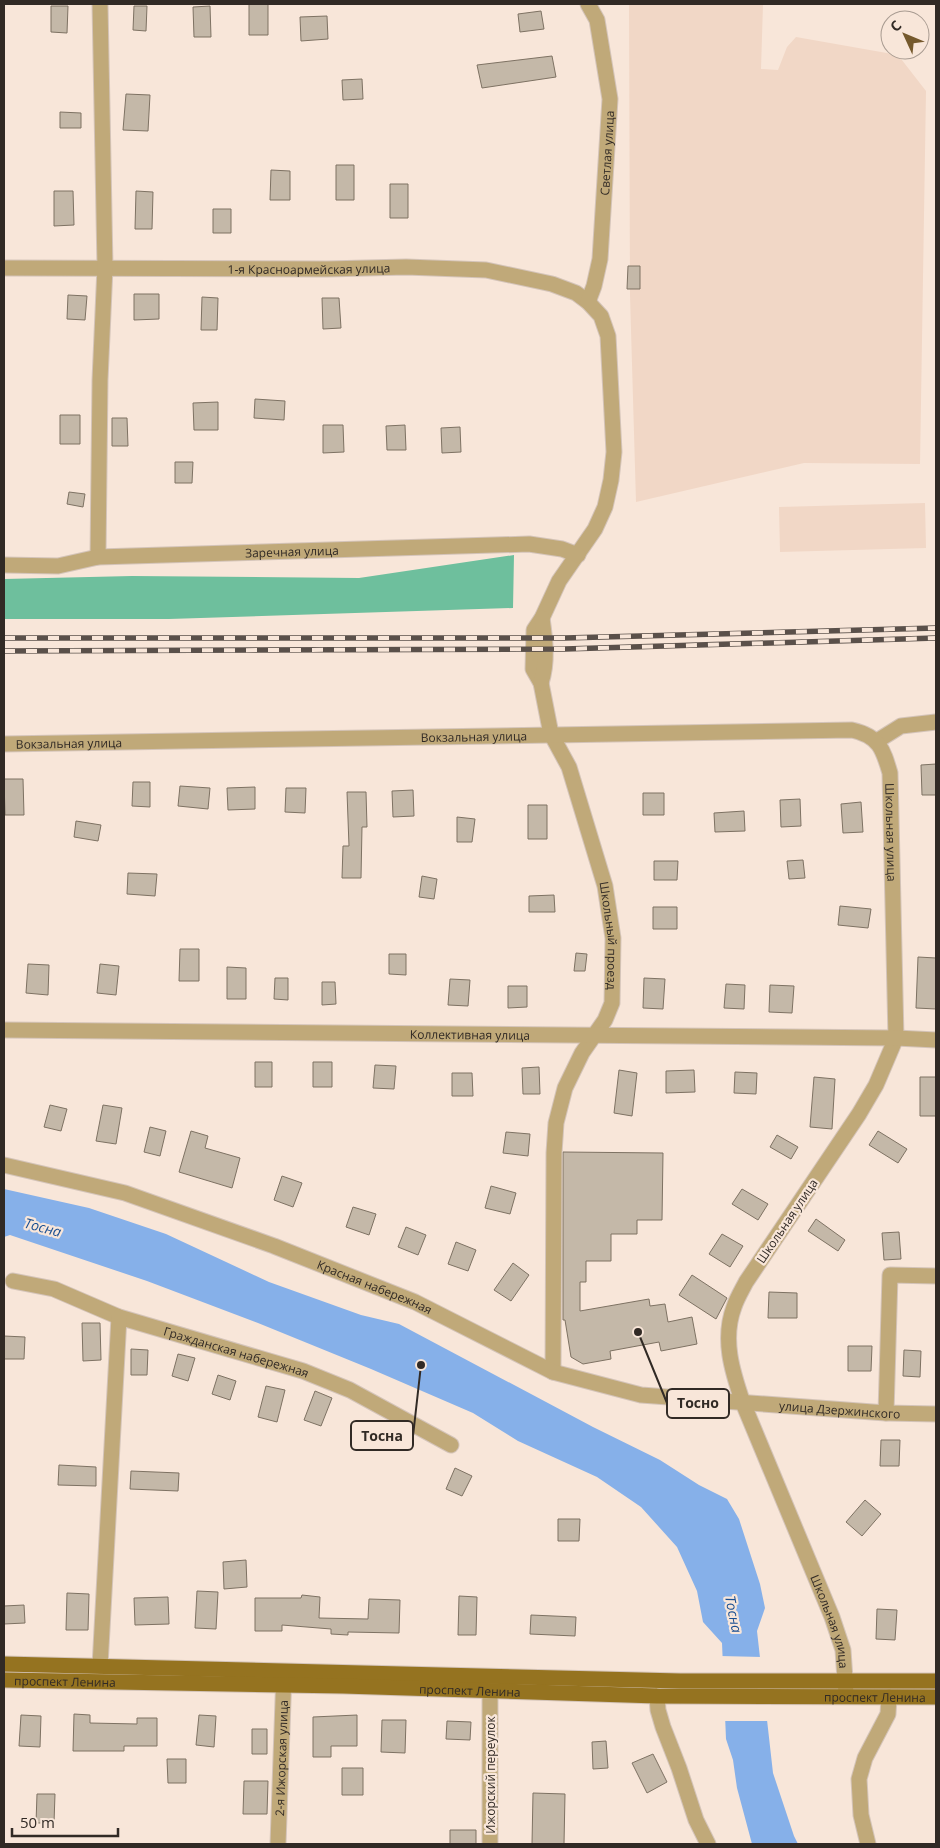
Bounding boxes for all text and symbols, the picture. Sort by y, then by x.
north arrow [880,10,930,60]
text: С [885,16,905,35]
street label: Светлая улица [595,110,618,196]
street label: 1-я Красноармейская улица [228,259,391,278]
street label: Заречная улица [245,541,339,561]
street label: Вокзальная улица [421,727,527,746]
street label: Вокзальная улица [16,734,122,752]
street label: Школьная улица [882,783,901,882]
street label: Школьный проезд [596,880,622,990]
street label: Коллективная улица [410,1025,530,1043]
street label: Школьная улица [752,1175,822,1267]
water label: Тосна [22,1213,64,1241]
street label: Красная набережная [315,1255,435,1318]
street label: Гражданская набережная [162,1322,312,1381]
callout: Тосно [667,1389,729,1418]
text: Тосно [677,1393,719,1412]
street label: улица Дзержинского [778,1397,901,1422]
callout: Тосна [351,1421,413,1450]
text: Тосна [361,1426,403,1445]
street label: Школьная улица [807,1572,853,1669]
water label: Тосна [721,1594,747,1634]
street label: проспект Ленина [14,1672,116,1690]
street label: проспект Ленина [419,1680,521,1700]
street label: проспект Ленина [824,1688,926,1705]
street label: 2-я Ижорская улица [270,1700,292,1816]
street label: Ижорский переулок [482,1716,499,1834]
scale bar [12,1806,119,1838]
text: 50 m [20,1812,55,1832]

